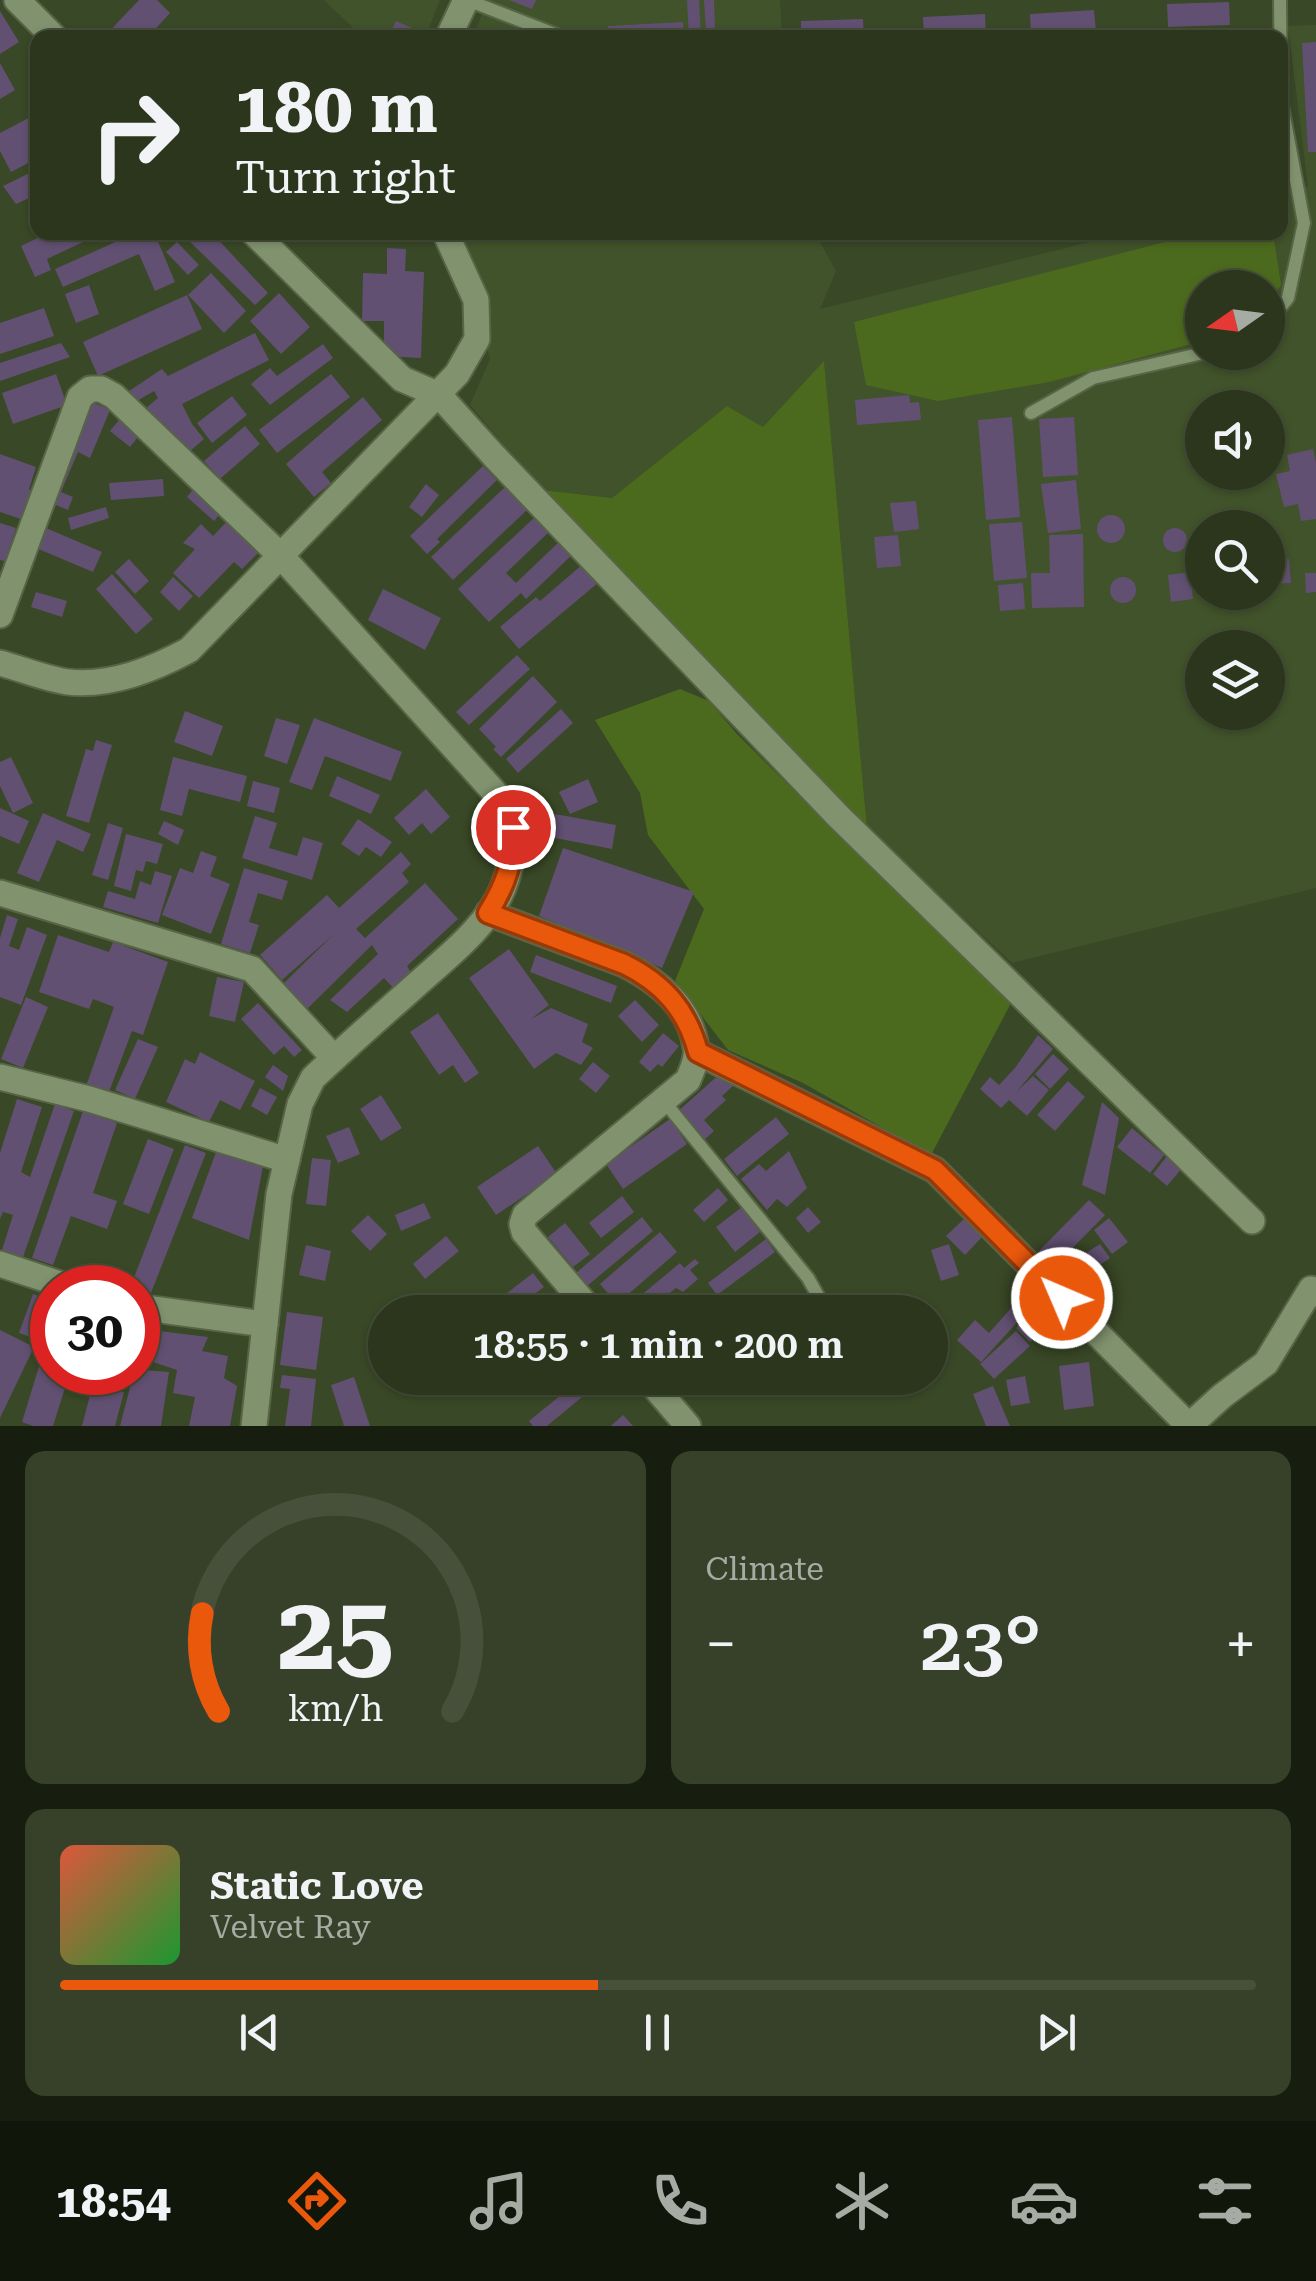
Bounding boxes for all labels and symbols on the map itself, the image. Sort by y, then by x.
north arrow [1185,270,1285,370]
pin [471,785,556,870]
position arrow [1010,1246,1114,1350]
speed limit sign: 30 [30,1265,160,1395]

